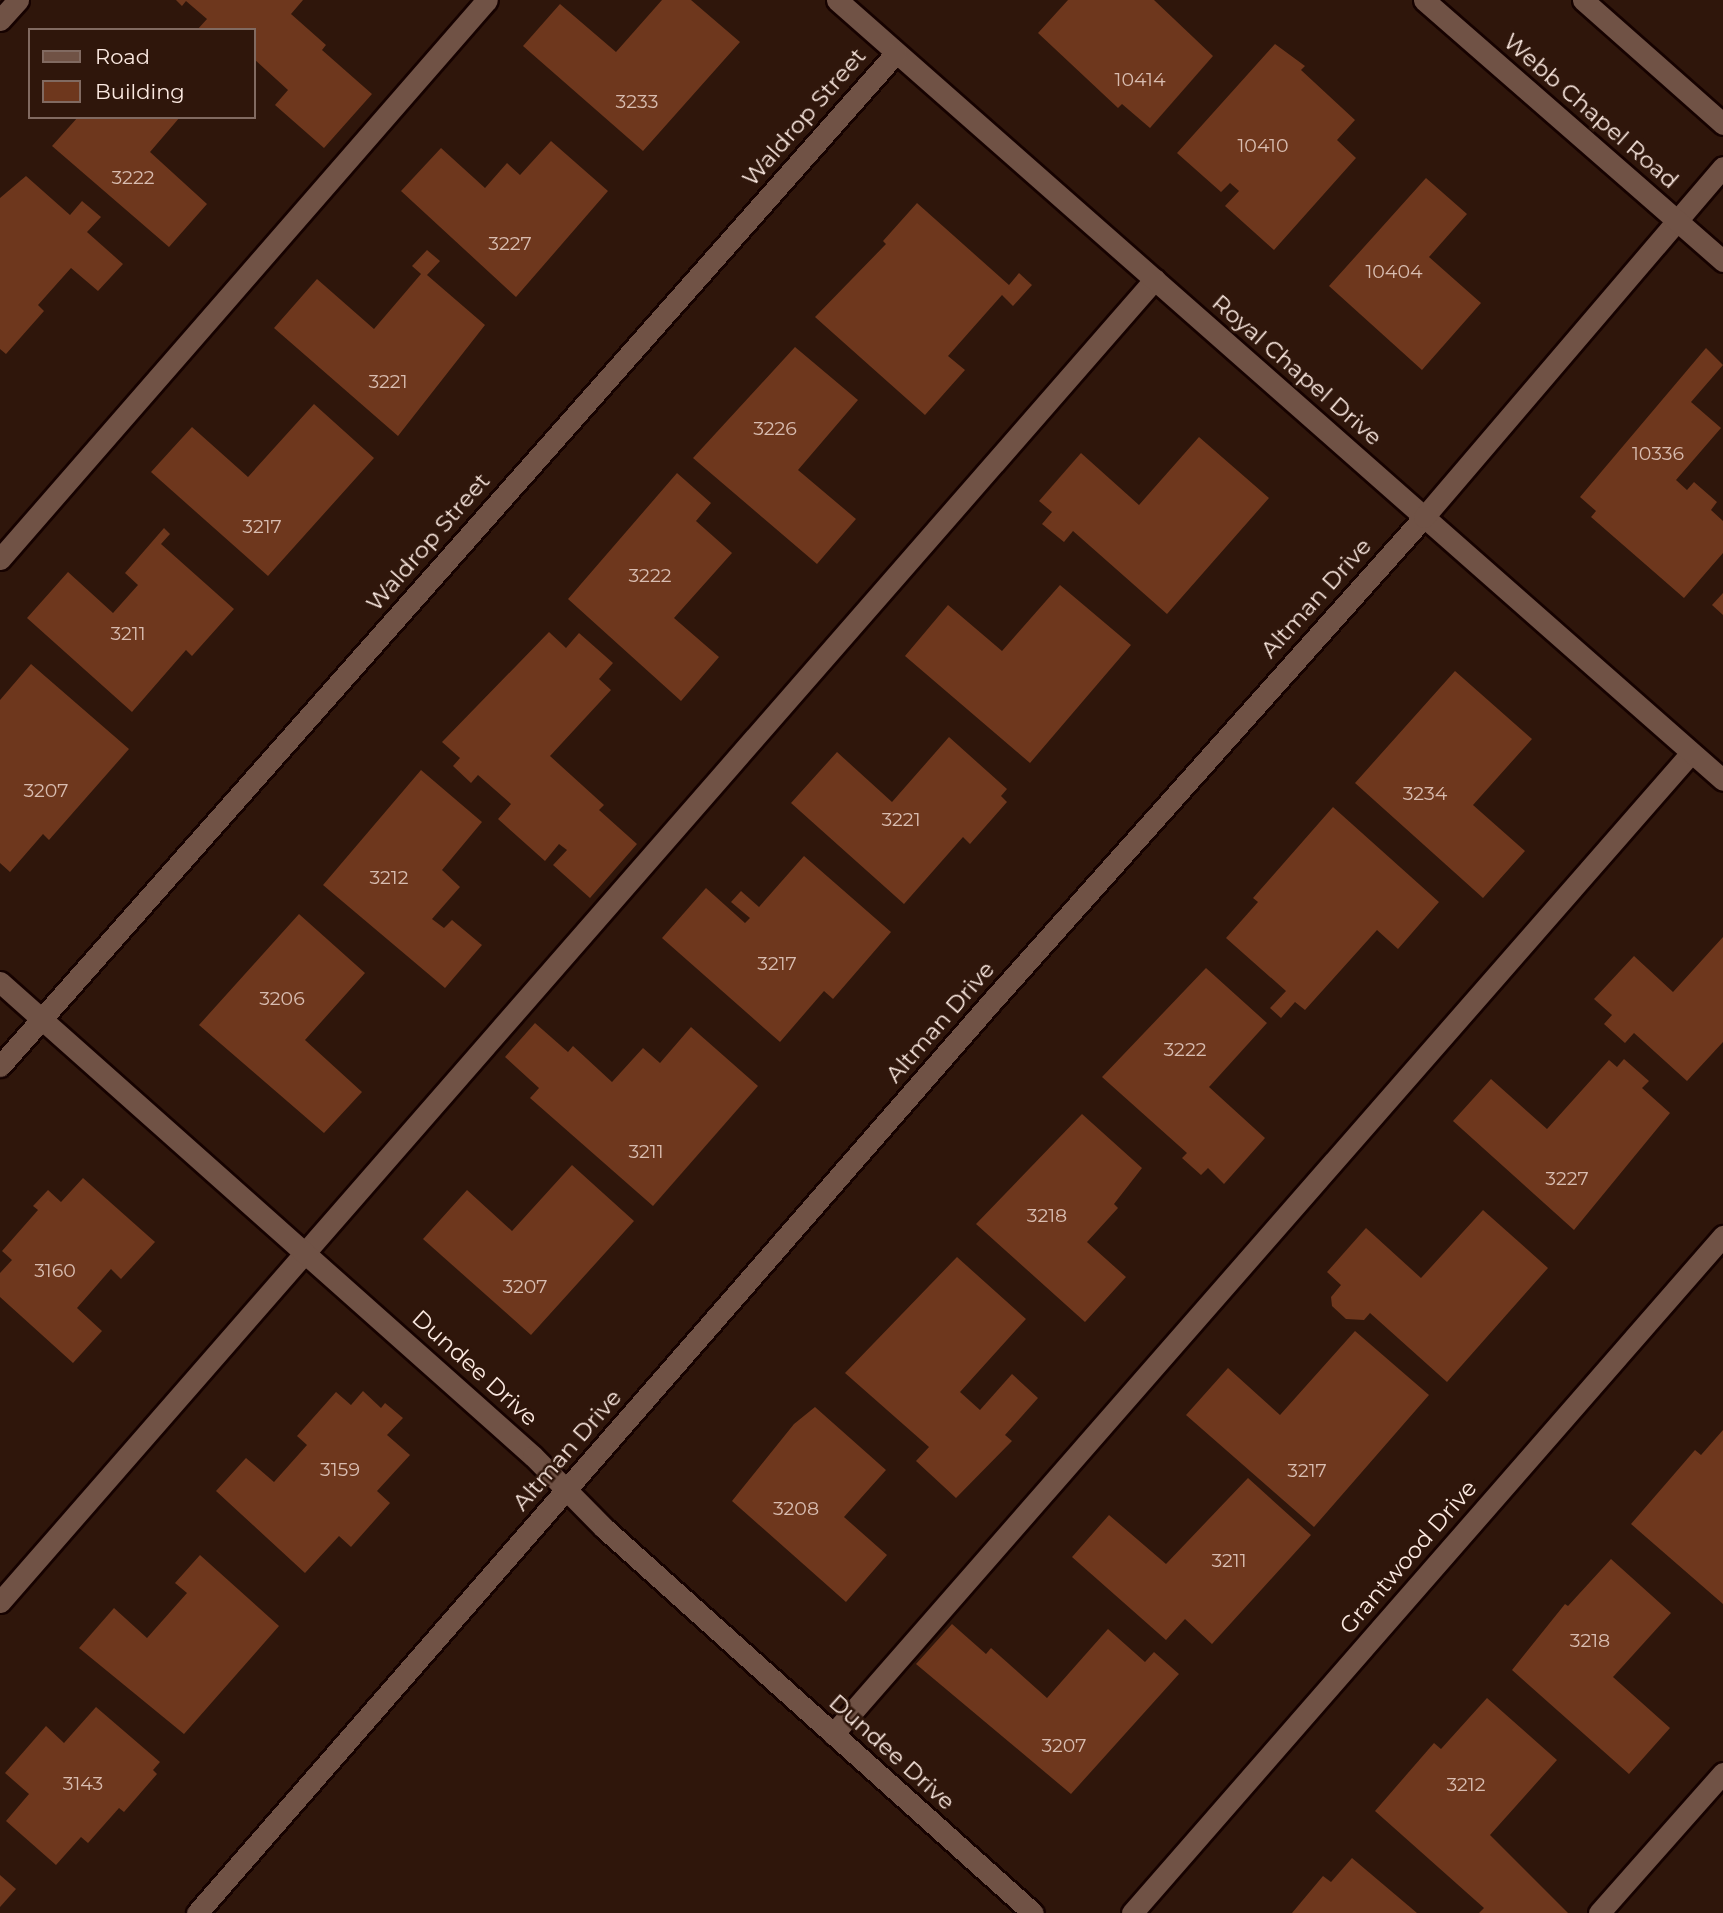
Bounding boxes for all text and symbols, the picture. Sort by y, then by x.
legend [28,28,256,119]
street label: Webb Chapel Road [1498,28,1684,194]
street label: Waldrop Street [736,42,872,192]
text: Road [95,44,150,69]
house number: 10414 [1115,69,1165,91]
text: Building [95,79,185,104]
house number: 3233 [616,91,658,113]
house number: 10410 [1238,135,1288,157]
house number: 3222 [112,167,154,189]
house number: 3227 [488,233,532,255]
house number: 10404 [1365,261,1423,283]
street label: Royal Chapel Drive [1206,289,1388,451]
house number: 3221 [368,371,408,393]
house number: 3226 [753,418,797,440]
house number: 10336 [1632,443,1684,465]
street label: Waldrop Street [360,467,496,617]
house number: 3217 [242,516,282,538]
street label: Altman Drive [1255,532,1377,664]
house number: 3222 [629,565,671,587]
house number: 3211 [110,623,146,645]
house number: 3207 [24,780,68,802]
house number: 3234 [1403,783,1447,805]
house number: 3221 [881,809,921,831]
house number: 3212 [369,867,409,889]
house number: 3217 [757,953,797,975]
street label: Altman Drive [880,956,1000,1088]
house number: 3206 [259,988,305,1010]
house number: 3222 [1164,1039,1206,1061]
house number: 3211 [628,1141,664,1163]
house number: 3227 [1545,1168,1589,1190]
house number: 3218 [1027,1205,1067,1227]
house number: 3160 [34,1260,76,1282]
house number: 3207 [503,1276,547,1298]
street label: Dundee Drive [406,1304,544,1432]
street label: Altman Drive [507,1384,627,1516]
house number: 3159 [320,1459,360,1481]
house number: 3217 [1287,1460,1327,1482]
street label: Grantwood Drive [1334,1474,1482,1640]
house number: 3208 [773,1498,819,1520]
house number: 3211 [1211,1550,1247,1572]
house number: 3218 [1570,1630,1610,1652]
street label: Dundee Drive [823,1688,961,1816]
house number: 3207 [1042,1735,1086,1757]
house number: 3143 [63,1773,103,1795]
house number: 3212 [1446,1774,1486,1796]

